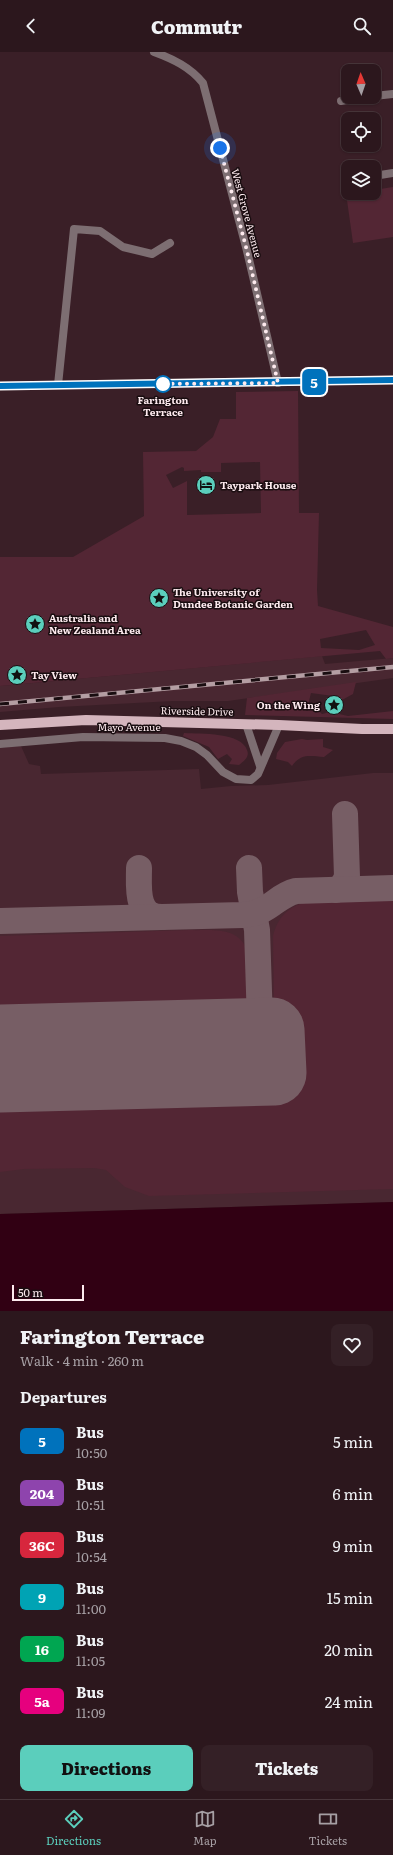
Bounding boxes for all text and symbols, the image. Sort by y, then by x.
text: Commutr [151,13,242,40]
icon: back [20,15,42,37]
icon: search [351,15,373,37]
north arrow [341,64,381,104]
map controls [341,64,381,200]
button: locate [341,112,381,152]
your location [210,138,230,158]
button: layers [341,160,381,200]
street label: West Grove Avenue [228,167,267,259]
line badge: 5 [301,369,327,395]
text: 5 [310,372,318,392]
marker: Farington Terrace [154,375,172,393]
place label: Farington Terrace [137,392,189,419]
hotel icon: Taypark House [195,474,217,496]
place label: Taypark House [220,477,297,492]
place label: The University of Dundee Botanic Garden [173,584,293,611]
place icon: The University of Dundee Botanic Garden [148,587,170,609]
place label: Australia and New Zealand Area [49,610,141,637]
place icon: Australia and New Zealand Area [24,613,46,635]
place icon: Tay View [6,664,28,686]
place label: Tay View [31,667,77,682]
place icon: On the Wing [323,694,345,716]
place label: On the Wing [257,697,321,712]
street label: Riverside Drive [160,702,234,719]
street label: Mayo Avenue [97,719,161,734]
scale bar [12,1283,84,1302]
text: 50 m [18,1284,43,1300]
text: Farington Terrace [20,1322,204,1350]
button: heart [331,1324,373,1366]
text: Walk · 4 min · 260 m [20,1351,144,1370]
text: Departures [20,1385,107,1408]
text: Bus [76,1420,104,1443]
text: 5 min [333,1430,373,1453]
text: 5 [38,1431,46,1451]
text: 10:50 [76,1443,107,1462]
text: Bus [76,1472,104,1495]
text: 6 min [332,1482,373,1505]
text: 204 [30,1483,54,1503]
text: 10:51 [76,1495,105,1514]
text: Bus [76,1524,104,1547]
text: 9 min [333,1534,373,1557]
text: 36C [29,1535,55,1555]
text: 10:54 [76,1547,107,1566]
text: Bus [76,1576,104,1599]
text: 15 min [327,1586,373,1609]
text: 9 [38,1587,46,1607]
text: 11:00 [76,1599,106,1618]
text: Bus [76,1628,104,1651]
text: 20 min [324,1638,373,1661]
text: 16 [35,1639,49,1659]
text: 11:05 [76,1651,105,1670]
text: Bus [76,1680,104,1703]
text: 24 min [325,1690,373,1713]
text: 5a [34,1691,50,1711]
text: 11:09 [76,1703,105,1722]
button: Directions [20,1745,193,1791]
button: Tickets [201,1745,373,1791]
tab: Directions [46,1808,101,1848]
tab: Map [193,1808,216,1848]
tab: Tickets [309,1808,347,1848]

